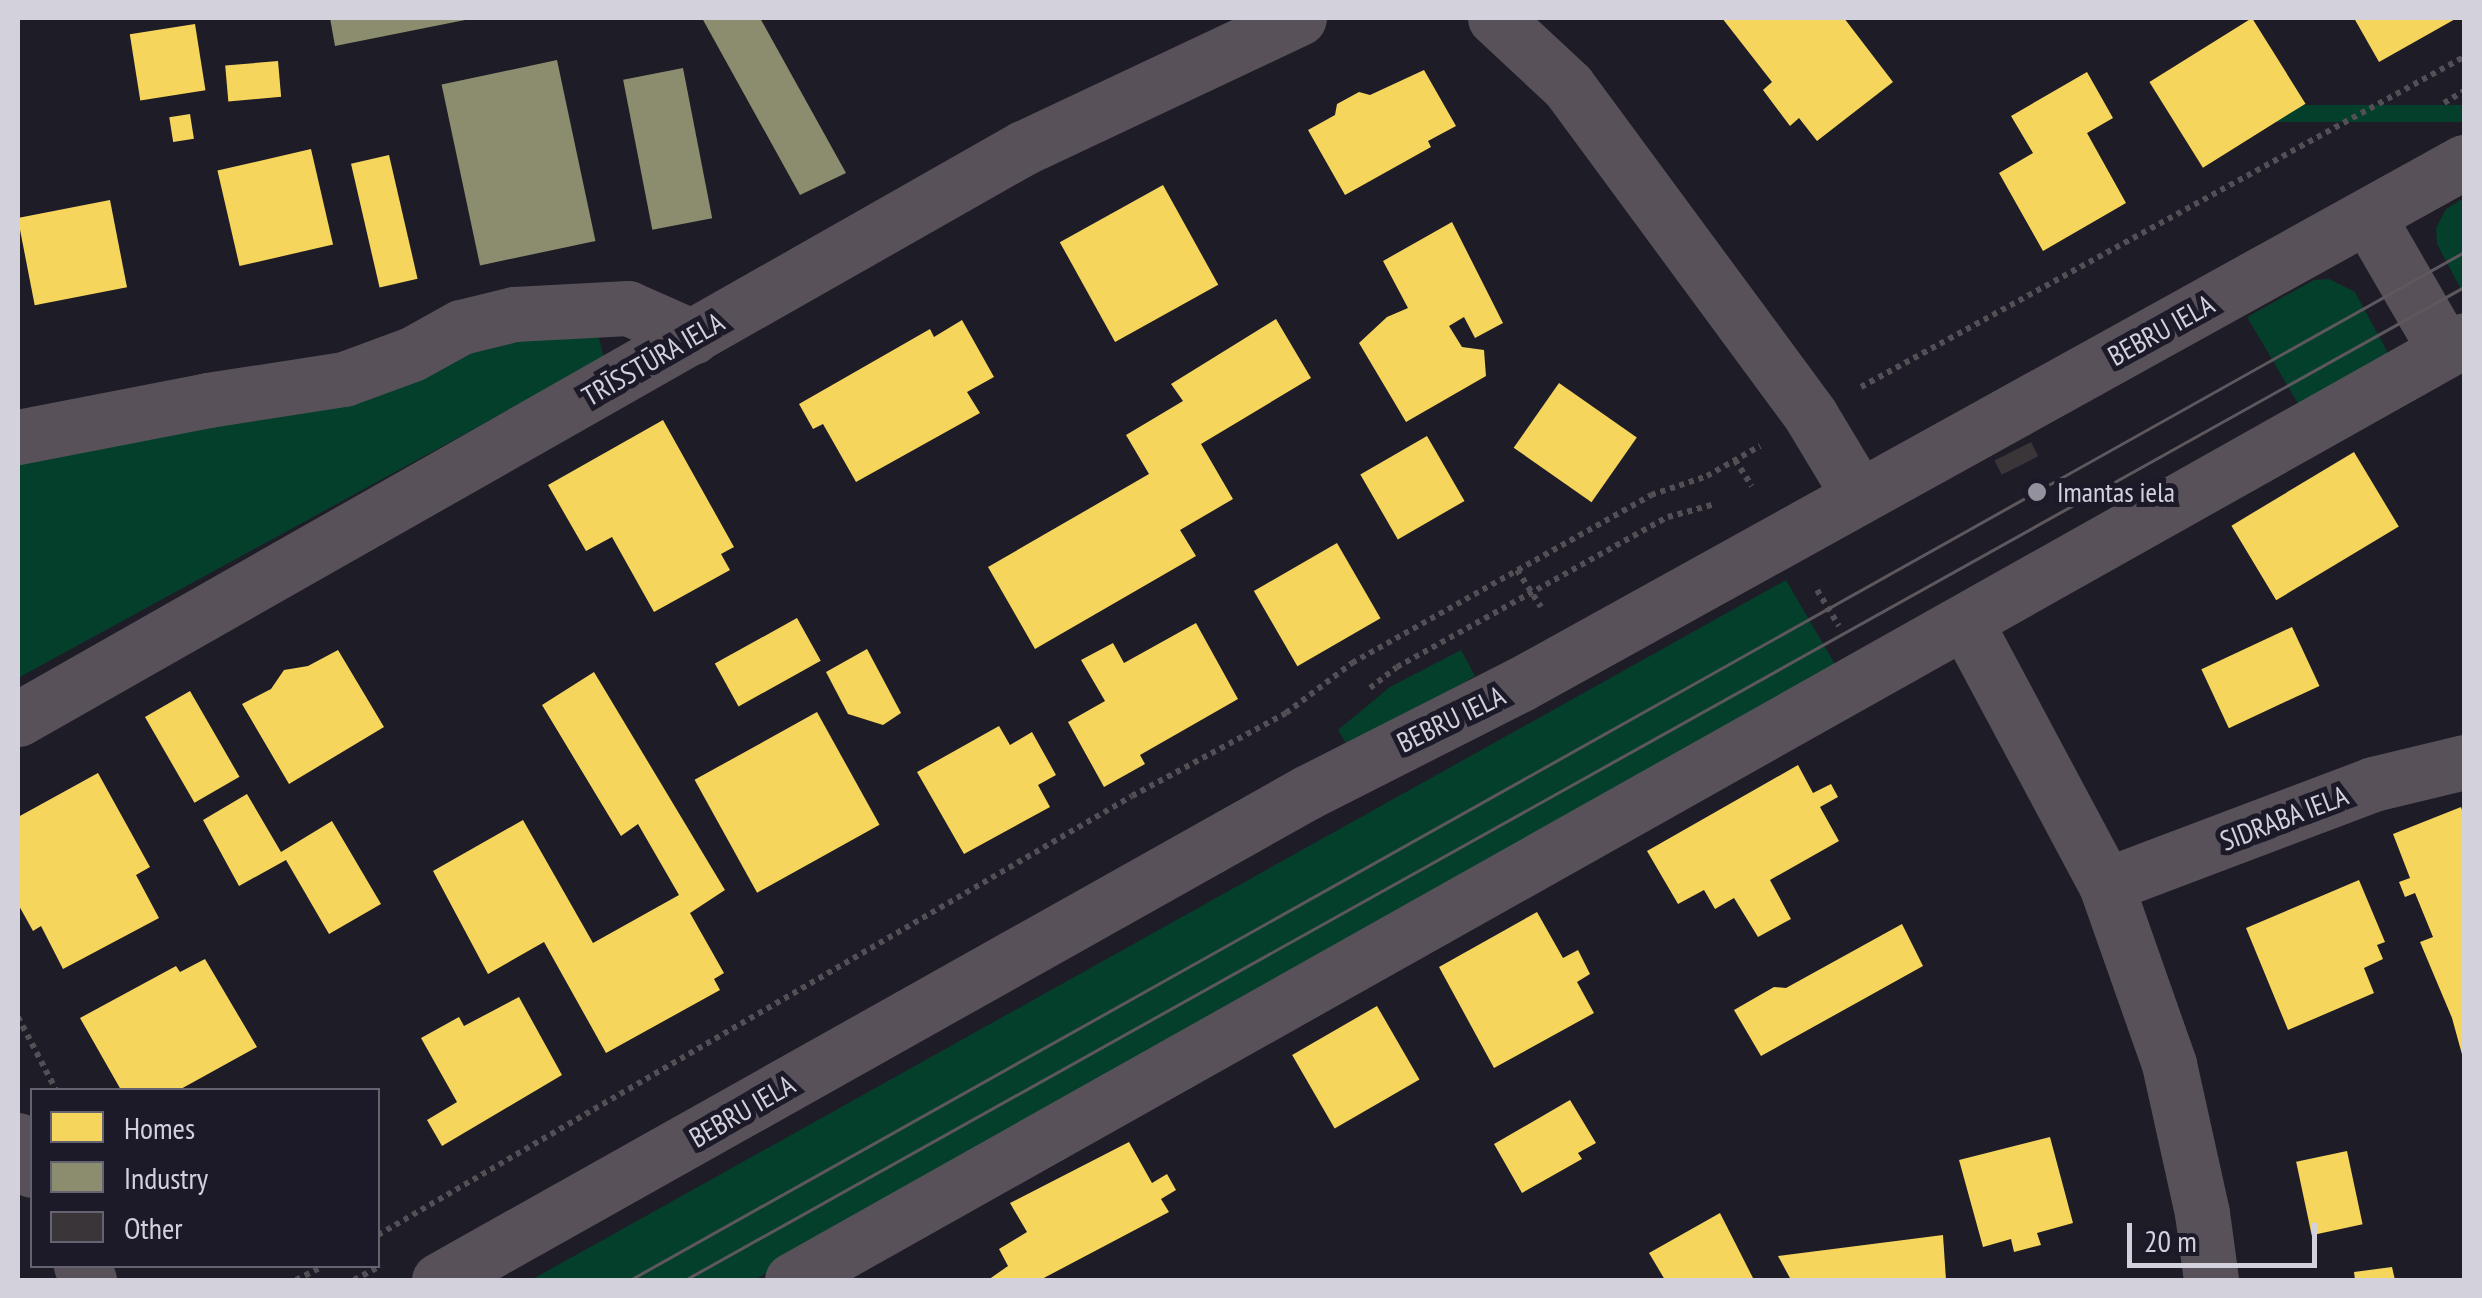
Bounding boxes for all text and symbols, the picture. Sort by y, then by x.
street label: BEBRU IELA [2102,287,2220,373]
street label: TRĪSSTŪRA IELA [576,305,730,413]
place label: Imantas iela [2057,475,2175,509]
marker: Imantas iela [2026,481,2048,503]
street label: BEBRU IELA [1392,678,1510,760]
street label: SIDRABA IELA [2215,778,2353,858]
street label: BEBRU IELA [683,1067,801,1155]
legend [30,1088,380,1268]
text: Homes [124,1108,195,1147]
text: Industry [124,1158,208,1197]
scale bar [2132,1203,2322,1265]
text: Other [124,1208,183,1247]
text: 20 m [2144,1221,2197,1260]

